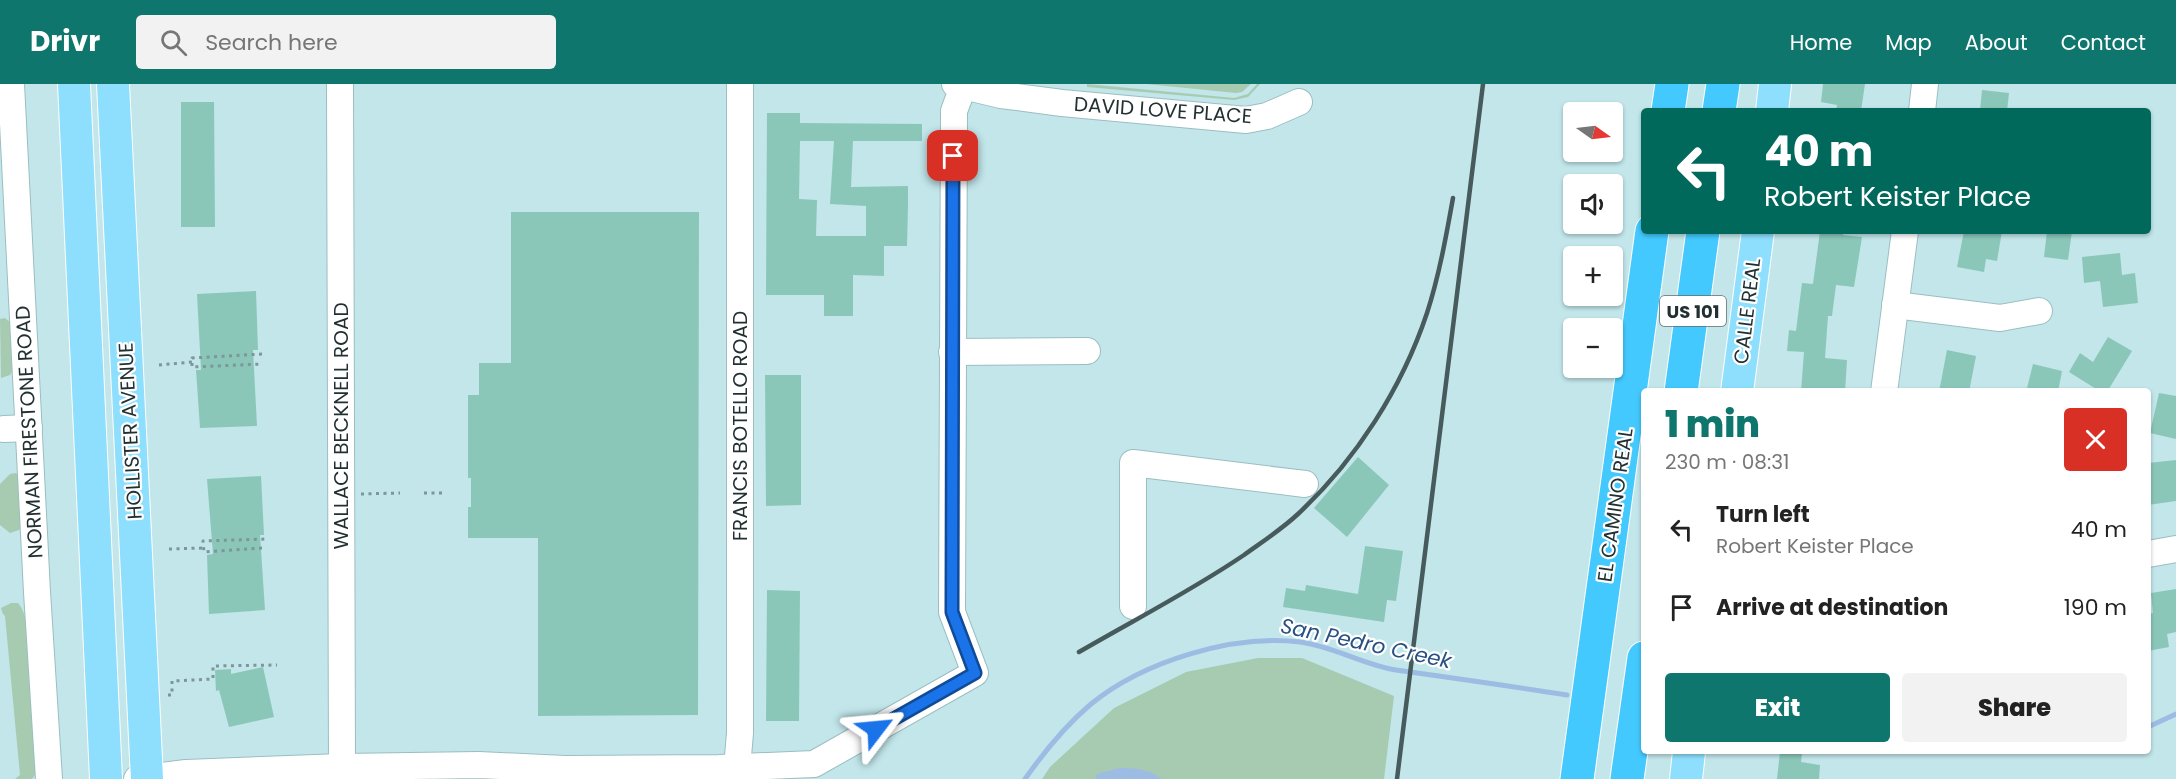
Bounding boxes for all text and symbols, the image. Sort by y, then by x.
search box [136,15,556,69]
text: Drivr [30,22,100,61]
icon: search [157,26,190,59]
text: Search here [205,27,338,58]
text: Home [1790,28,1852,57]
text: Map [1885,28,1932,57]
text: About [1965,28,2028,57]
text: Contact [2061,28,2146,57]
street label: DAVID LOVE PLACE [1073,90,1253,130]
north arrow [1563,102,1623,162]
map controls [1563,102,1623,378]
text: 40 m [1764,122,1873,181]
pin [927,130,978,181]
icon: left [1665,132,1743,210]
icon: arrive [936,139,969,172]
button: sound [1563,174,1623,234]
text: Robert Keister Place [1764,178,2031,215]
button: + [1563,246,1623,306]
street label: CALLE REAL [1727,256,1767,365]
road number: US 101 [1660,296,1726,326]
street label: WALLACE BECKNELL ROAD [327,302,355,550]
street label: NORMAN FIRESTONE ROAD [8,305,50,559]
street label: FRANCIS BOTELLO ROAD [726,311,754,541]
button: − [1563,318,1623,378]
street label: HOLLISTER AVENUE [111,342,149,520]
text: 1 min [1665,399,1760,450]
button: close [2064,408,2127,471]
street label: EL CAMINO REAL [1590,426,1640,584]
text: 230 m · 08:31 [1665,448,1789,476]
text: Turn left [1716,499,1810,530]
icon: left [1665,513,1698,546]
text: 40 m [2071,514,2127,545]
text: Robert Keister Place [1716,532,1914,560]
icon: arrive [1665,591,1698,624]
text: Arrive at destination [1716,592,1948,623]
text: 190 m [2064,592,2127,623]
water label: San Pedro Creek [1278,611,1455,676]
button: Exit [1665,673,1890,742]
button: Share [1902,673,2127,742]
position arrow [844,697,908,761]

